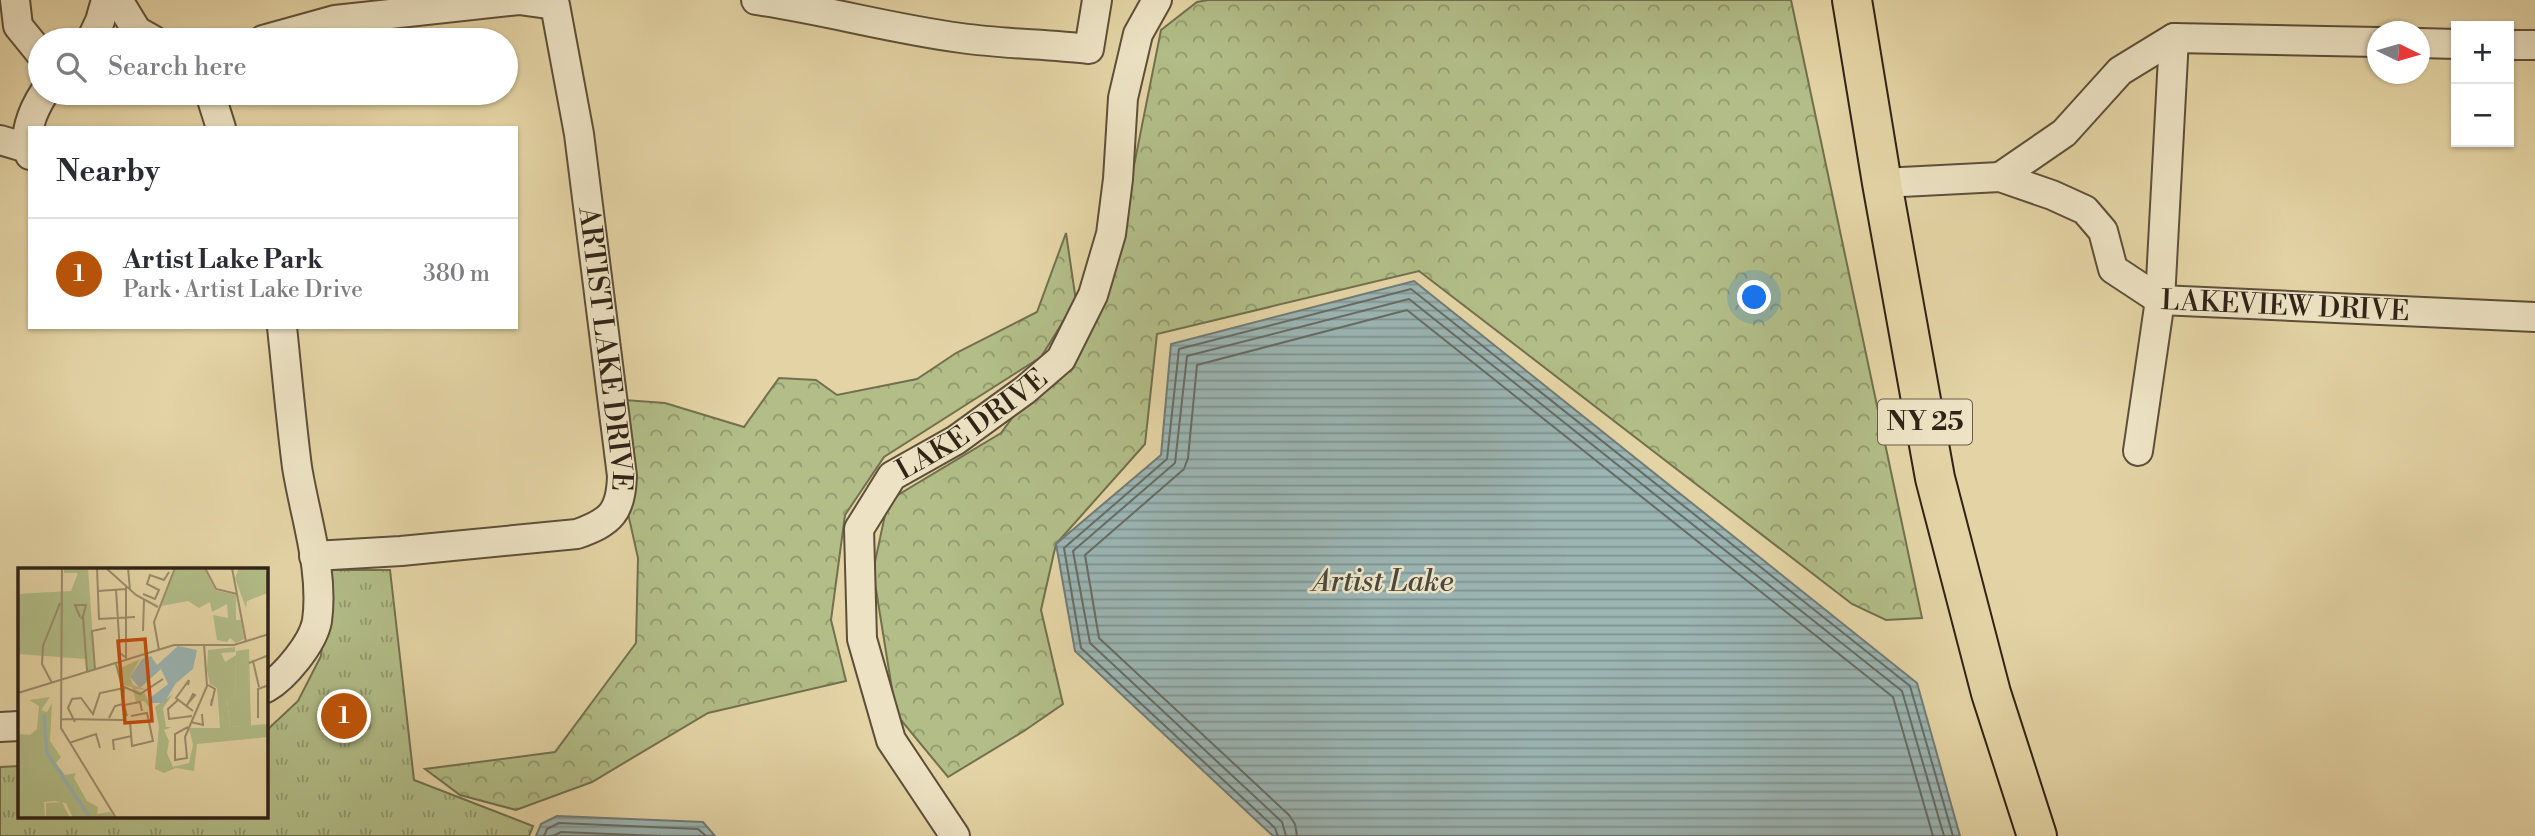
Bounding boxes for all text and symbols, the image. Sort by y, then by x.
north arrow [2367,21,2430,84]
map controls [2451,21,2514,147]
button: + [2451,21,2514,84]
search box [28,28,518,105]
icon: search [52,48,90,86]
text: Search here [108,51,247,83]
button: − [2451,84,2514,147]
text: Nearby [56,153,160,191]
street label: ARTIST LAKE DRIVE [571,204,640,492]
text: Artist Lake Park [123,244,323,276]
text: 1 [73,260,85,288]
text: 380 m [423,260,490,288]
text: Park · Artist Lake Drive [123,276,363,304]
your location [1737,280,1771,314]
street label: LAKEVIEW DRIVE [2160,283,2410,329]
street label: LAKE DRIVE [890,361,1055,488]
road number: NY 25 [1878,400,1972,444]
water label: Artist Lake [1310,563,1453,601]
inset map [18,568,268,818]
pin: 1 [321,690,367,742]

